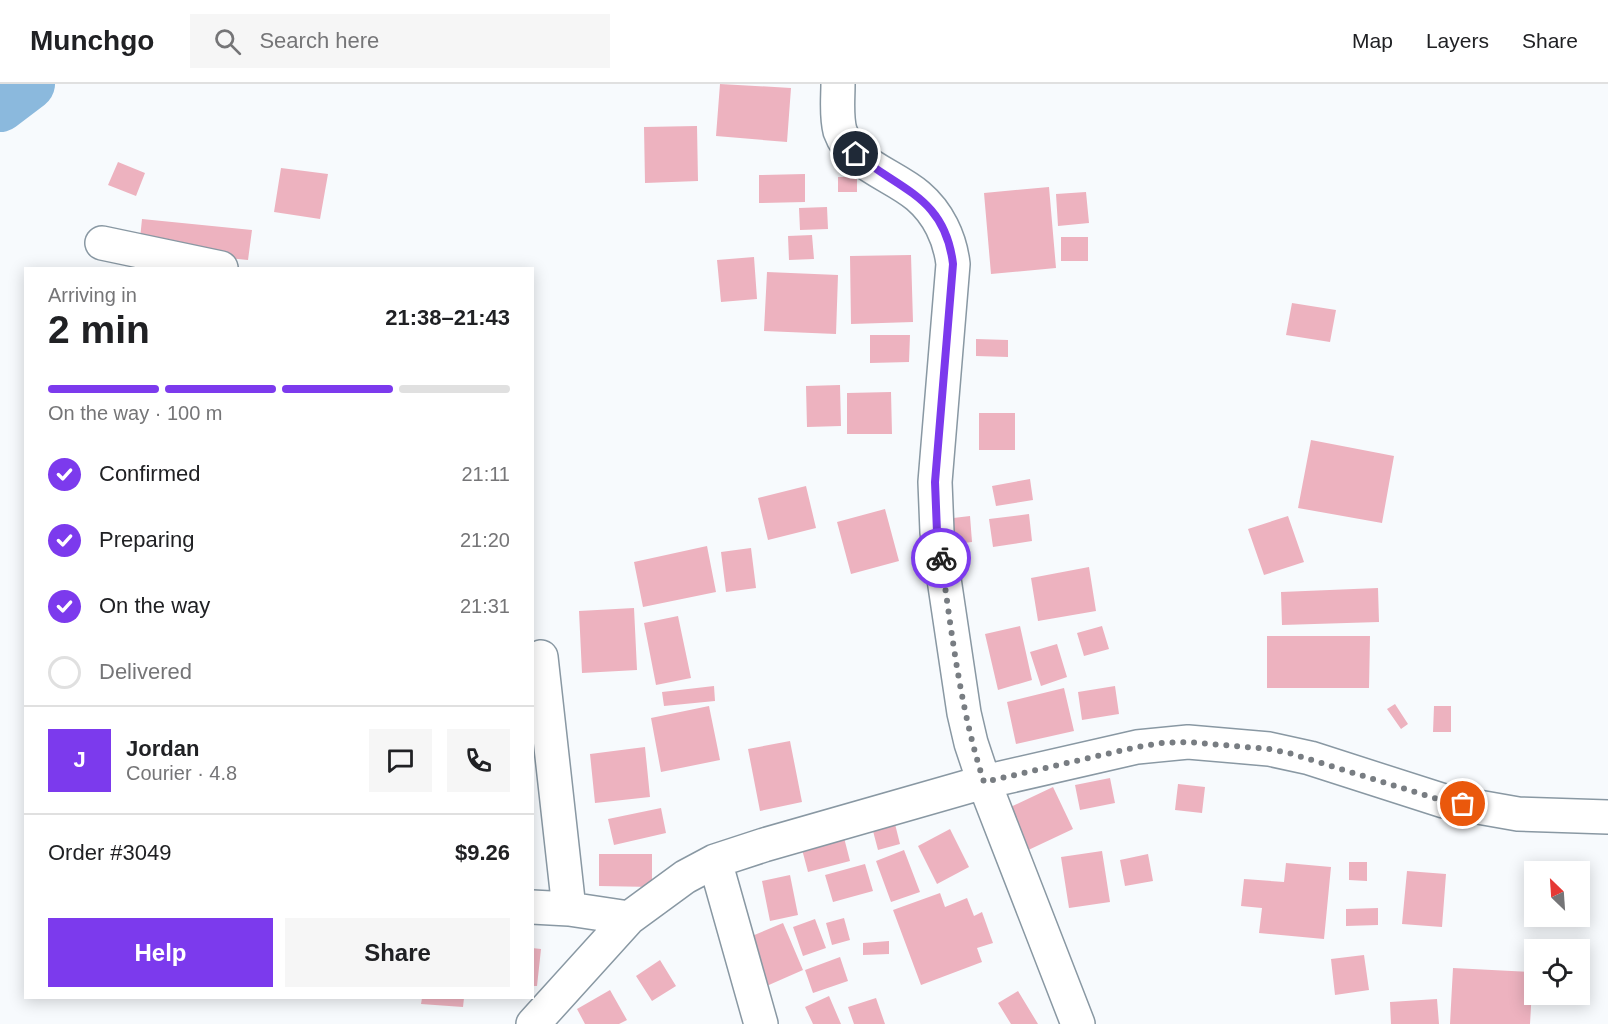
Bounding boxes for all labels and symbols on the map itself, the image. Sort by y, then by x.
pin [830,128,881,179]
courier [911,528,971,588]
pin [1437,778,1488,829]
north arrow [1524,861,1590,927]

